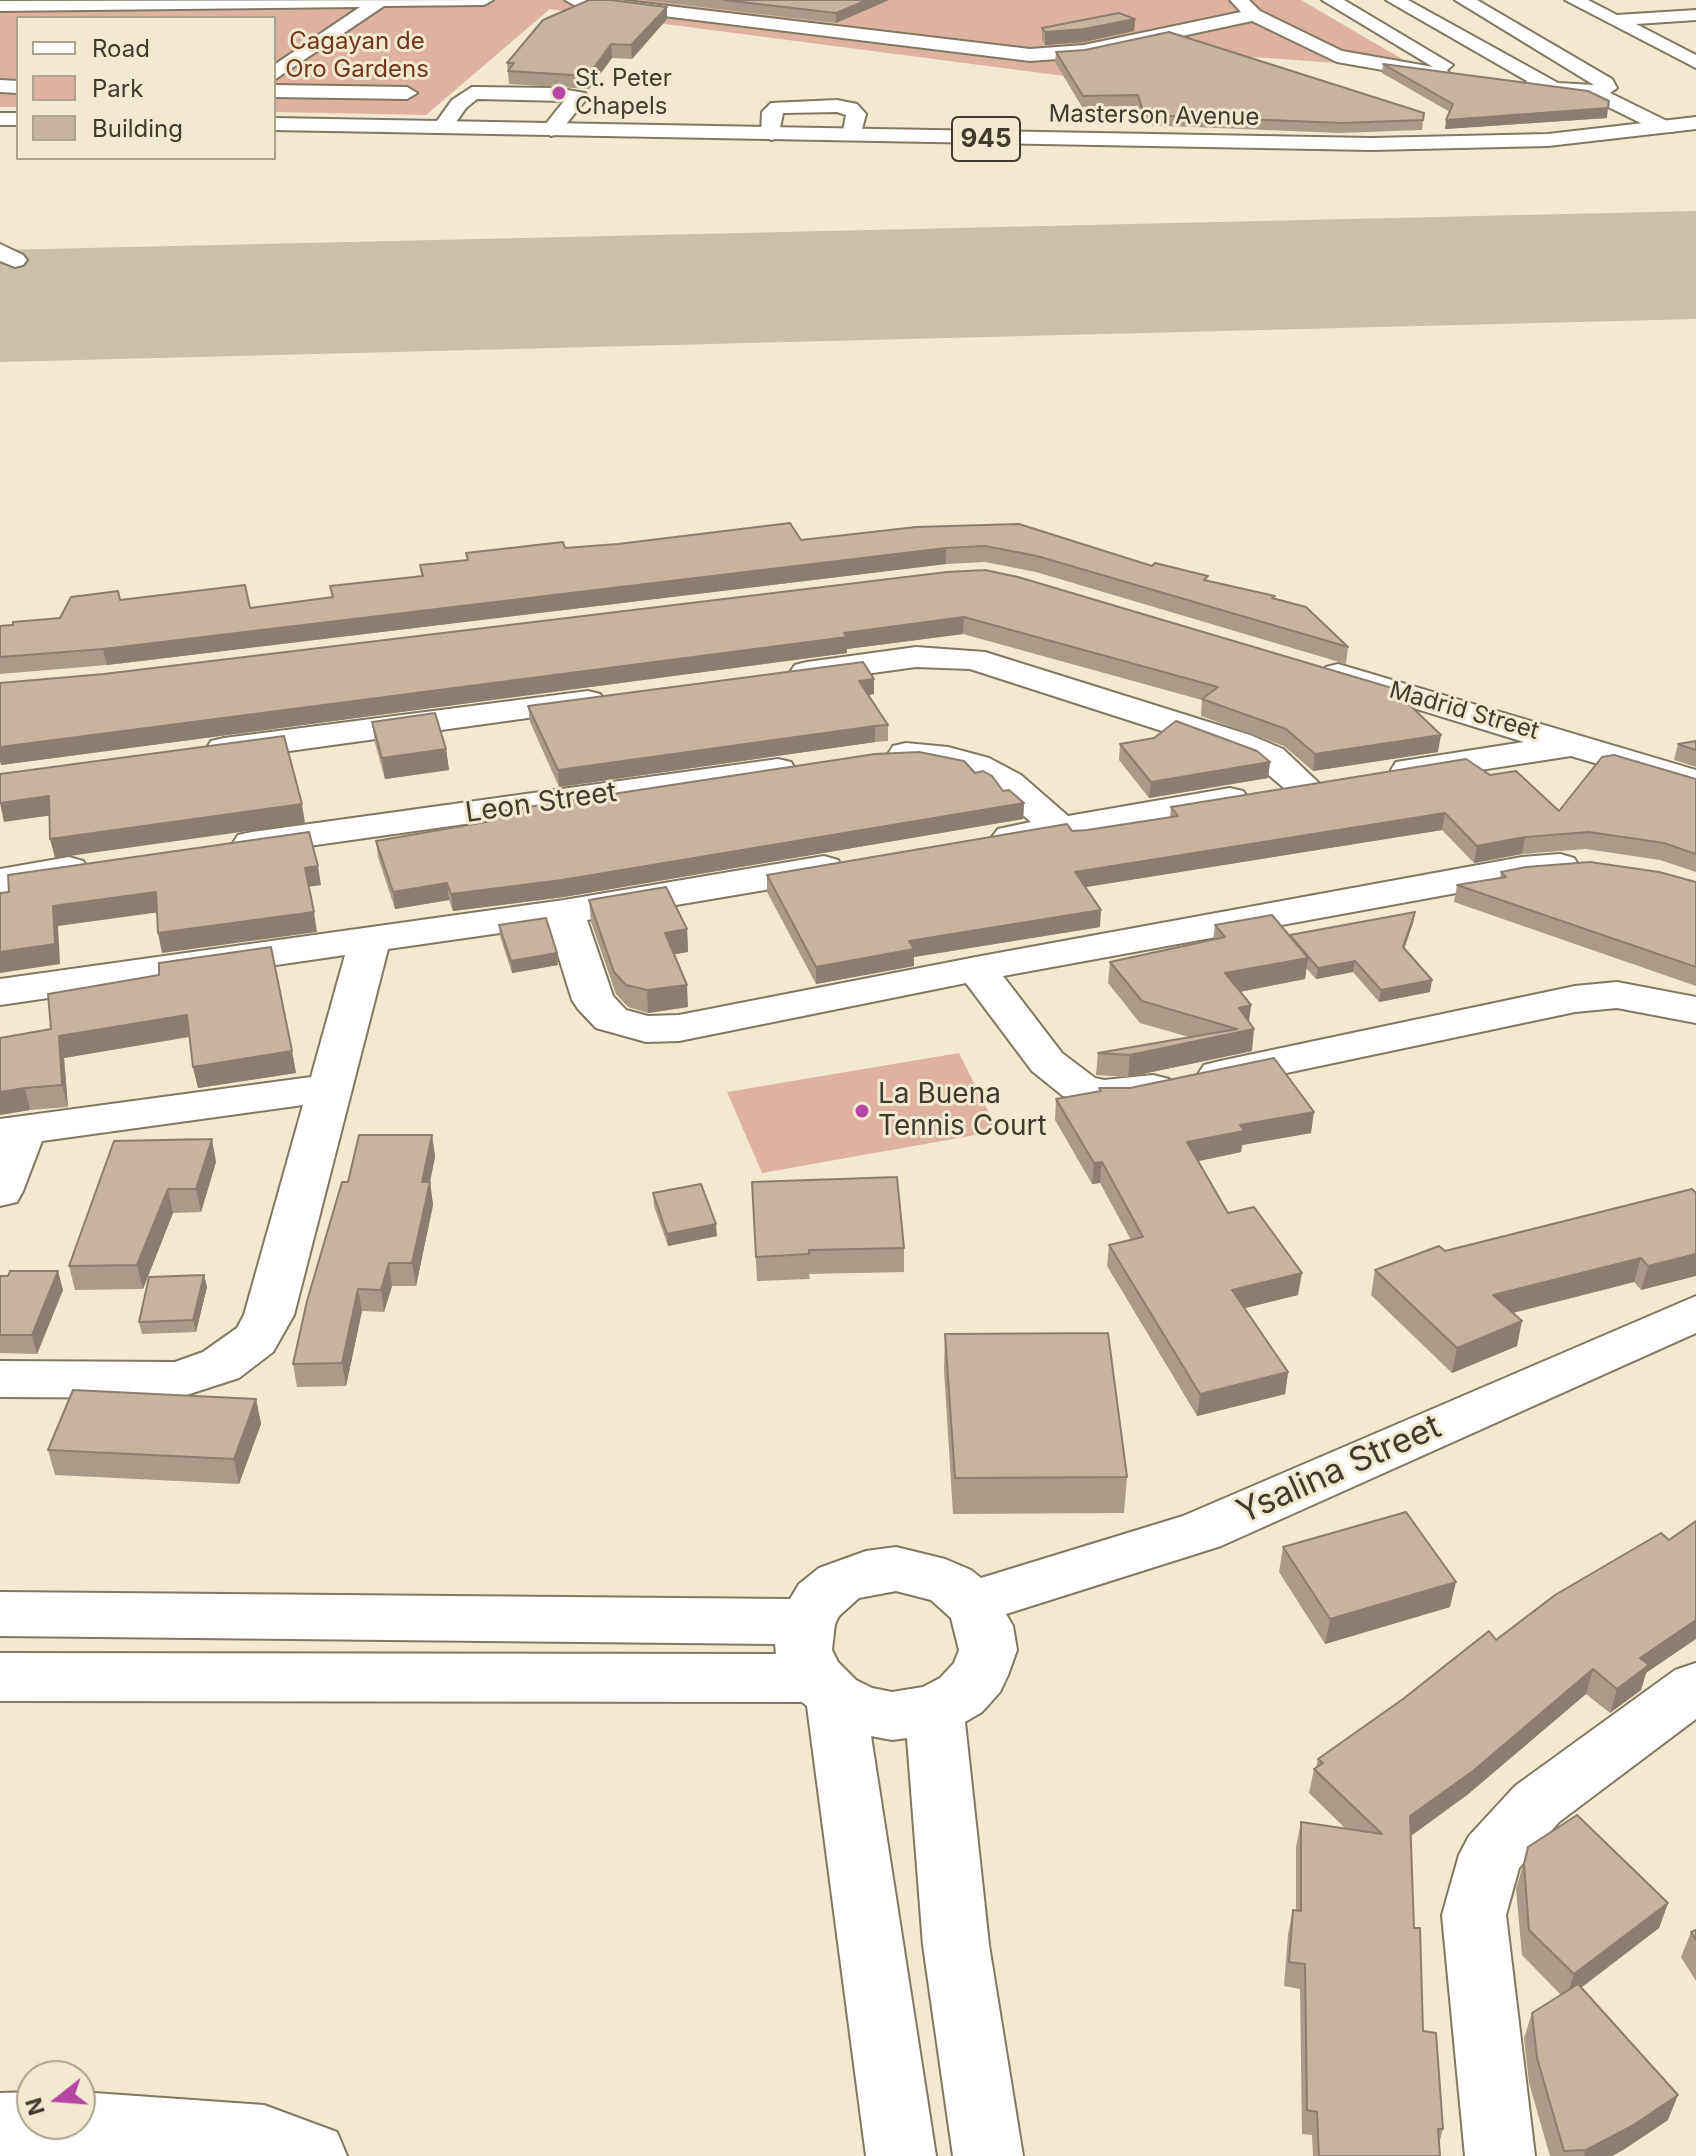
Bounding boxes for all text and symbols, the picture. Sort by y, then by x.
legend [16,16,276,160]
park label: Cagayan de Oro Gardens [285,28,429,84]
text: Road [92,34,150,63]
place label: St. Peter Chapels [575,65,672,121]
text: Park [92,74,143,103]
marker: St. Peter Chapels [550,84,568,102]
street label: Masterson Avenue [1048,100,1260,132]
text: Building [92,114,183,143]
road number: 945 [952,117,1020,161]
street label: Madrid Street [1386,676,1542,746]
street label: Leon Street [463,776,619,830]
place label: La Buena Tennis Court [878,1078,1047,1144]
marker: La Buena Tennis Court [853,1102,871,1120]
street label: Ysalina Street [1231,1407,1447,1533]
north arrow [16,2060,96,2140]
text: N [20,2095,50,2118]

